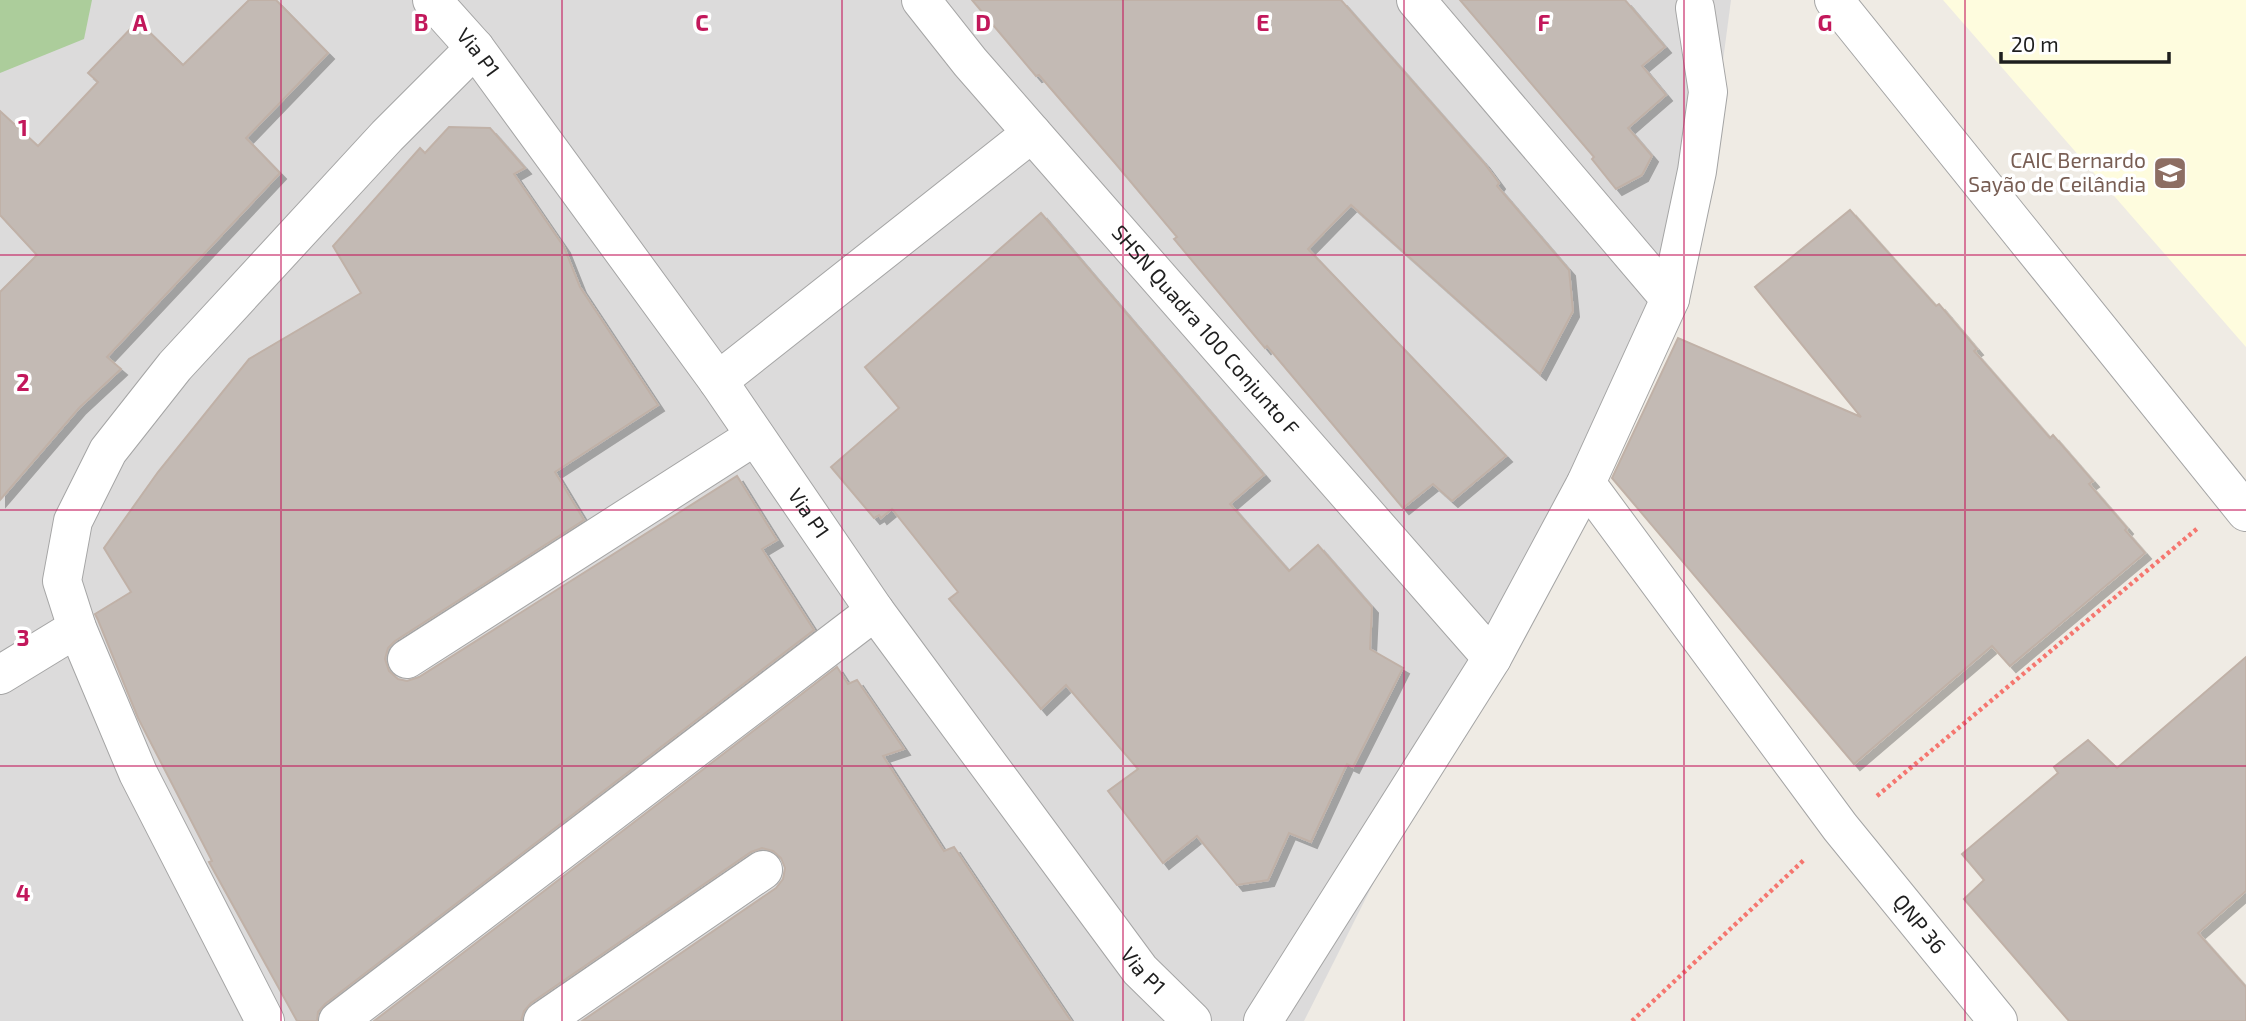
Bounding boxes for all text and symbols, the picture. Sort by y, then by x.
text: A [132,8,148,36]
text: B [414,8,428,36]
text: C [695,8,709,36]
text: D [975,8,991,36]
text: E [1256,8,1270,36]
text: F [1538,8,1551,36]
text: G [1818,8,1832,36]
scale bar [2001,21,2169,65]
street label: Via P1 [452,22,506,81]
text: 20 m [2011,31,2059,56]
text: 1 [18,113,28,141]
place label: CAIC Bernardo Sayão de Ceilândia [1968,147,2146,196]
school or university icon: CAIC Bernardo Sayão de Ceilândia [2151,154,2189,192]
street label: SHSN Quadra 100 Conjunto F [1107,219,1305,440]
text: 2 [16,368,30,396]
street label: Via P1 [784,483,835,542]
text: 3 [16,623,30,651]
text: 4 [16,878,30,906]
street label: QNP 36 [1888,889,1952,958]
street label: Via P1 [1116,942,1171,999]

